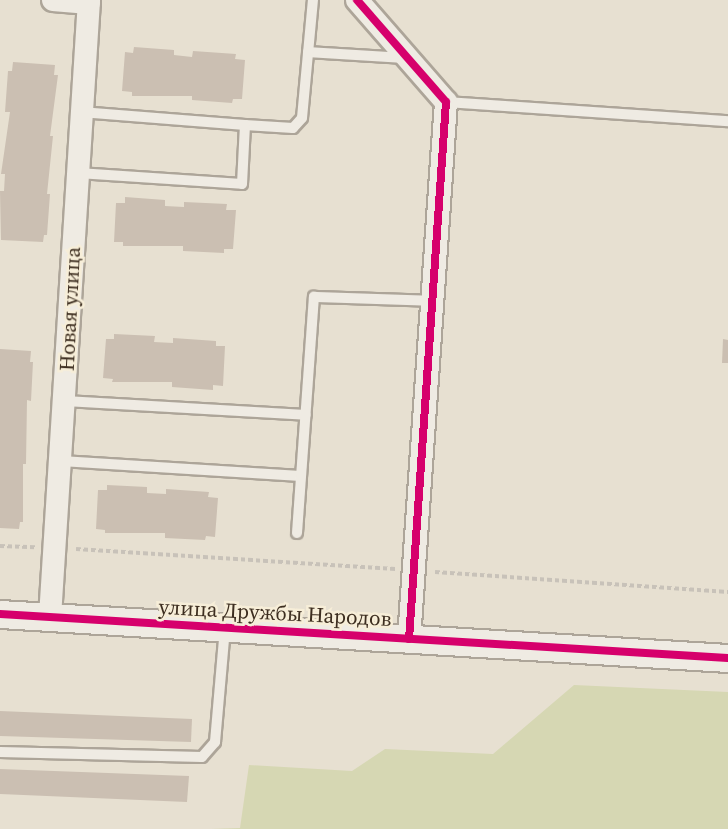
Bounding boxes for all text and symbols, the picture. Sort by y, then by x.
street label: Новая улица [54,246,86,372]
street label: улица Дружбы Народов [158,594,392,632]

